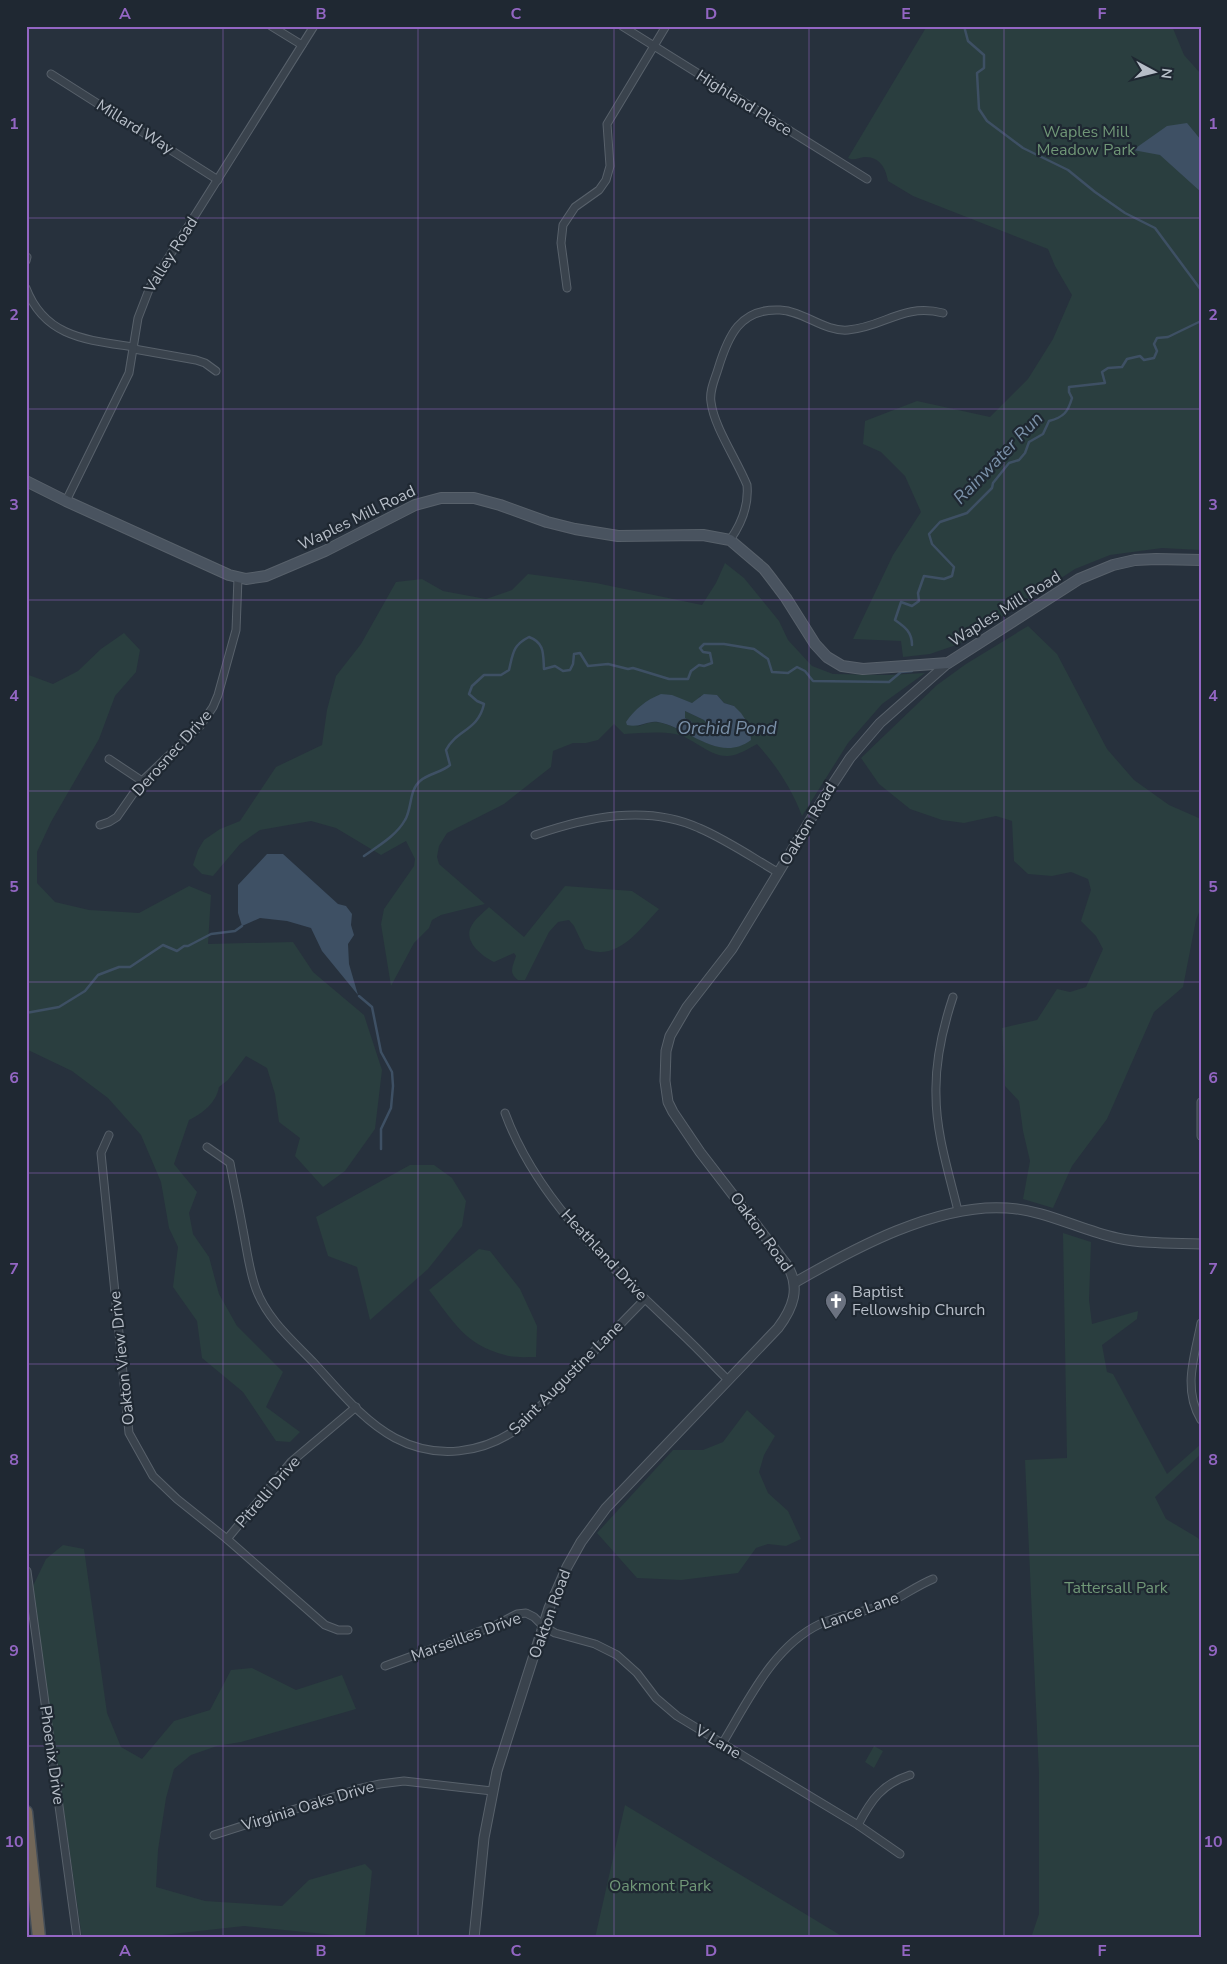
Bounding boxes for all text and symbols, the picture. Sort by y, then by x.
text: A [119,3,131,25]
text: B [315,3,327,25]
text: C [511,3,522,25]
text: D [705,3,717,25]
text: E [901,3,911,25]
text: F [1098,3,1107,25]
north arrow [1130,48,1180,98]
street label: Highland Place [692,65,796,141]
text: N [1156,67,1176,80]
street label: Millard Way [92,94,179,160]
text: 1 [9,113,19,135]
text: 1 [1208,113,1218,135]
park label: Waples Mill Meadow Park [1037,121,1136,161]
street label: Valley Road [138,213,203,298]
text: 2 [9,304,19,326]
text: 2 [1208,304,1218,326]
water label: Rainwater Run [948,407,1048,509]
street label: Waples Mill Road [295,480,419,556]
text: 3 [9,494,19,516]
text: 3 [1208,494,1218,516]
street label: Waples Mill Road [945,566,1065,652]
text: 4 [9,685,19,707]
text: 4 [1208,685,1218,707]
street label: Derosnec Drive [127,705,217,801]
water label: Orchid Pond [677,716,777,740]
street label: Oakton Road [775,778,841,870]
text: 5 [9,876,19,898]
text: 5 [1208,876,1218,898]
text: 6 [9,1067,19,1089]
text: 6 [1208,1067,1218,1089]
street label: Oakton Road [725,1188,797,1276]
street label: Heathland Drive [556,1205,652,1305]
text: 7 [9,1258,19,1280]
text: 7 [1208,1258,1218,1280]
place label: Baptist Fellowship Church [852,1281,985,1321]
church icon: Baptist Fellowship Church [824,1289,848,1320]
street label: Oakton View Drive [104,1290,140,1426]
street label: Saint Augustine Lane [504,1316,628,1440]
text: 8 [9,1449,19,1471]
text: 8 [1208,1449,1218,1471]
street label: Pitrelli Drive [231,1451,305,1533]
street label: Oakton Road [524,1566,576,1662]
park label: Tattersall Park [1064,1577,1169,1599]
street label: Lance Lane [818,1587,902,1635]
street label: Marseilles Drive [408,1607,524,1667]
text: 9 [9,1640,19,1662]
text: 9 [1208,1640,1218,1662]
street label: Phoenix Drive [34,1704,70,1806]
street label: V Lane [690,1719,745,1764]
street label: Virginia Oaks Drive [238,1775,377,1837]
text: 10 [4,1831,24,1853]
text: 10 [1203,1831,1223,1853]
park label: Oakmont Park [609,1875,712,1897]
text: A [119,1940,131,1962]
text: B [315,1940,327,1962]
text: C [511,1940,522,1962]
text: D [705,1940,717,1962]
text: E [901,1940,911,1962]
text: F [1098,1940,1107,1962]

